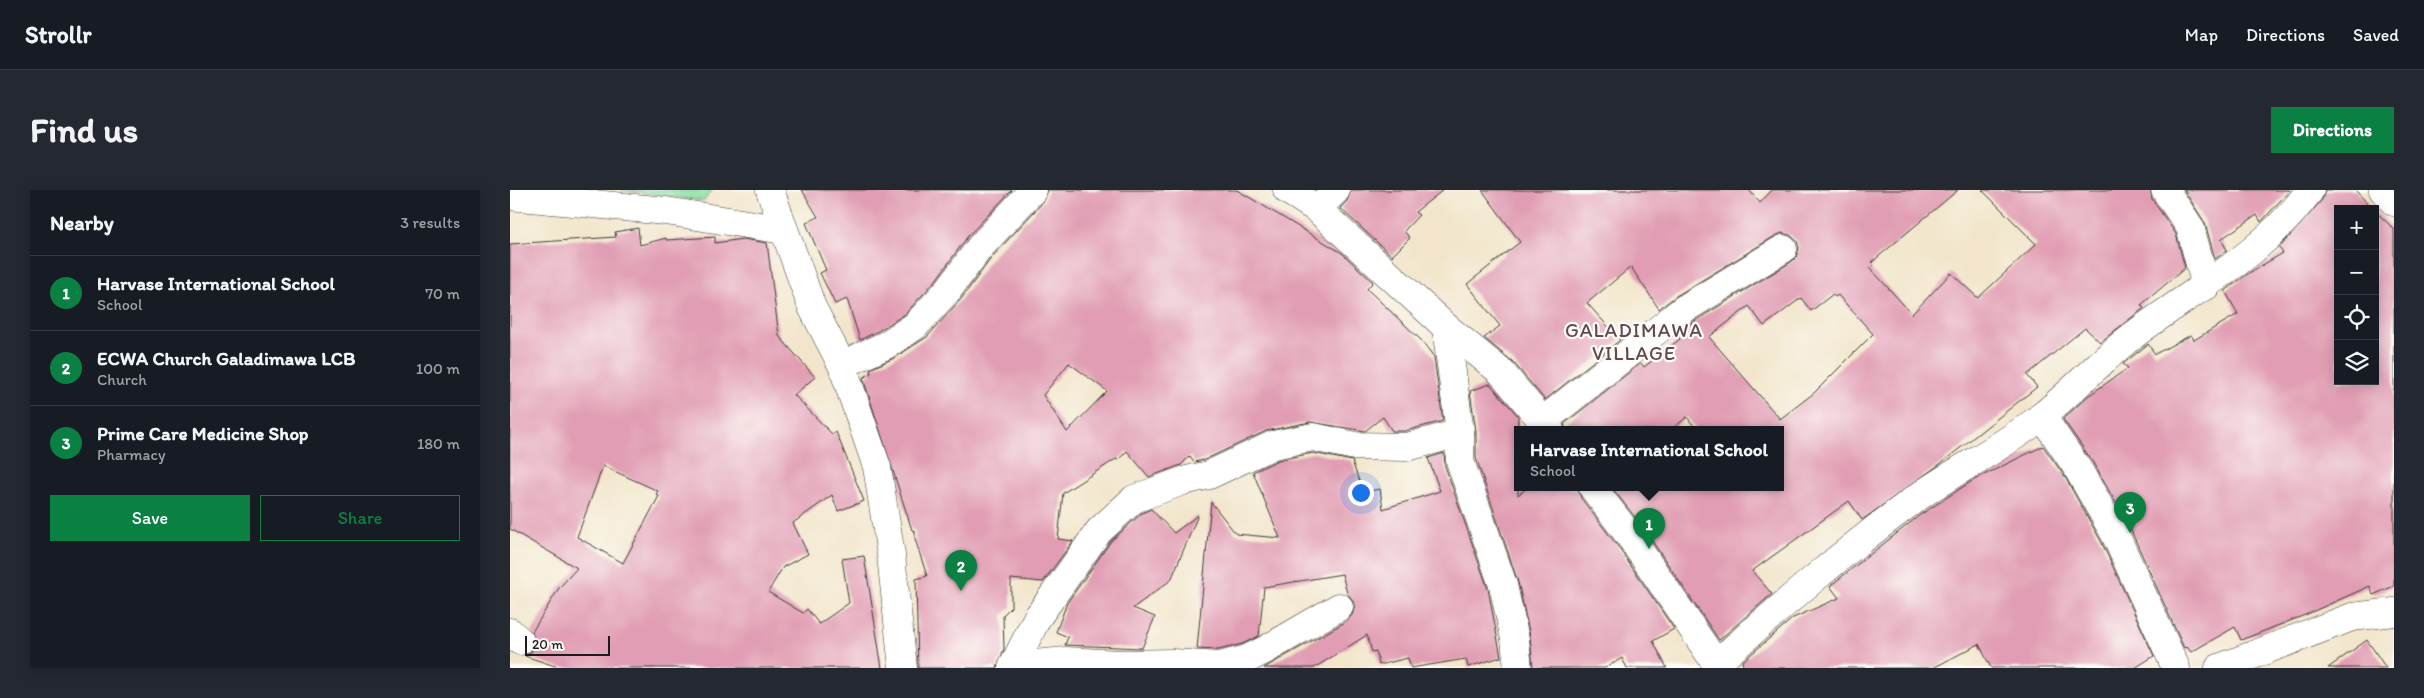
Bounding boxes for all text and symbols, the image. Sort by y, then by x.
text: Strollr [25,20,91,49]
text: Map [2185,24,2218,46]
text: Directions [2246,24,2325,46]
text: Saved [2353,24,2399,46]
button: Directions [2271,107,2394,153]
text: Find us [30,109,138,151]
map controls [2334,205,2379,385]
button: + [2334,205,2379,250]
text: Nearby [50,210,114,235]
text: 3 results [400,213,460,232]
button: − [2334,250,2379,295]
text: Harvase International School [97,272,335,295]
text: 1 [62,284,70,303]
text: 70 m [425,284,460,303]
text: School [97,295,143,314]
button: locate [2334,295,2379,340]
district label: GALADIMAWA VILLAGE [1565,318,1703,365]
button: layers [2334,340,2379,385]
text: ECWA Church Galadimawa LCB [97,347,355,370]
text: 2 [62,359,70,378]
text: 100 m [416,359,460,378]
text: Church [97,370,147,389]
text: Prime Care Medicine Shop [97,422,308,445]
popup [1514,426,1784,491]
text: 3 [62,434,70,453]
text: 180 m [417,434,460,453]
text: Harvase International School [1530,438,1768,461]
text: Pharmacy [97,445,165,464]
text: School [1530,461,1576,480]
your location [1348,480,1374,506]
pin: 3 [2114,492,2146,533]
button: Save [50,495,250,541]
button: Share [260,495,460,541]
pin: 1 [1633,508,1665,549]
pin: 2 [945,550,977,591]
scale bar [525,633,610,656]
text: 20 m [532,636,563,653]

